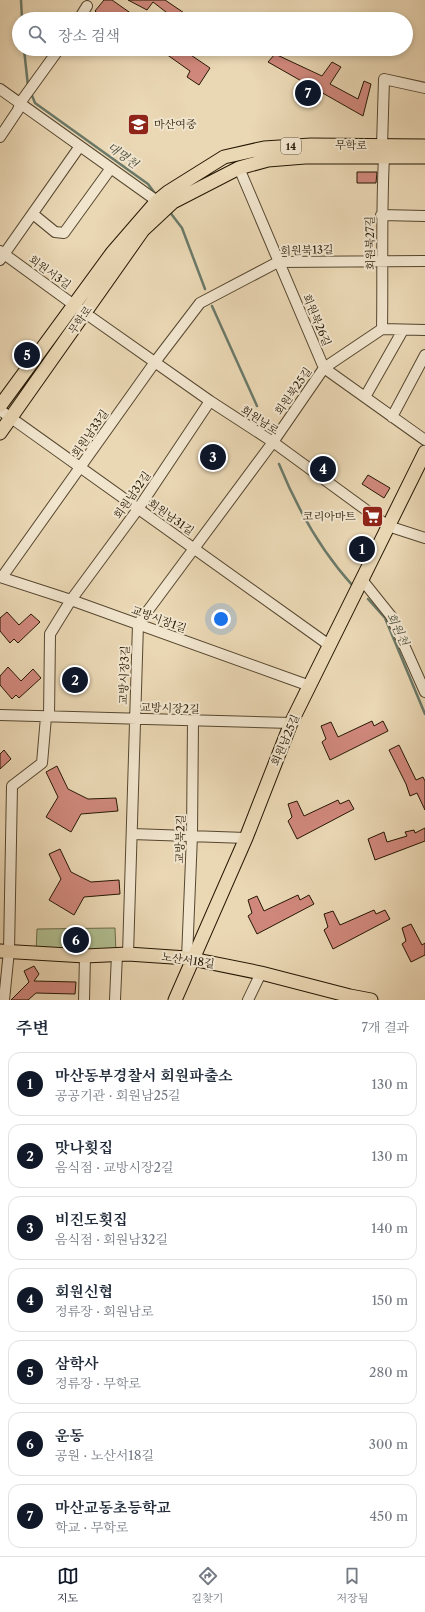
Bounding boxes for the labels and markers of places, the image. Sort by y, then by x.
pin: 7 [295,78,321,108]
school or university icon: 마산여중 [125,111,151,137]
place label: 마산여중 [154,117,197,131]
pin: 5 [14,340,40,370]
pin: 3 [200,442,226,472]
pin: 4 [310,454,336,484]
supermarket icon: 코리아마트 [359,503,385,529]
place label: 코리아마트 [303,509,356,523]
pin: 1 [349,534,375,564]
pin: 2 [62,665,88,695]
pin: 6 [63,925,89,955]

